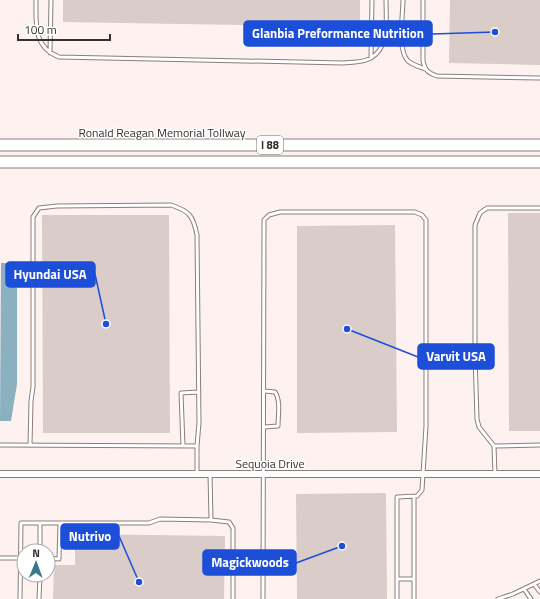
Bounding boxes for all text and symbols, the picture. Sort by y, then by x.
scale bar [18,16,110,42]
text: 100 m [24,20,57,39]
callout: Glanbia Preformance Nutrition [244,21,432,46]
text: Glanbia Preformance Nutrition [252,23,424,43]
street label: Ronald Reagan Memorial Tollway [78,123,246,142]
road number: I 88 [257,136,283,154]
callout: Hyundai USA [6,262,95,287]
text: Hyundai USA [14,264,87,284]
callout: Varvit USA [418,344,494,369]
text: Varvit USA [426,346,486,366]
street label: Sequoia Drive [235,454,305,473]
callout: Nutrivo [61,524,119,549]
text: Nutrivo [69,526,111,546]
north arrow [16,543,56,583]
text: N [32,545,40,561]
callout: Magickwoods [203,550,296,575]
text: Magickwoods [211,552,289,572]

